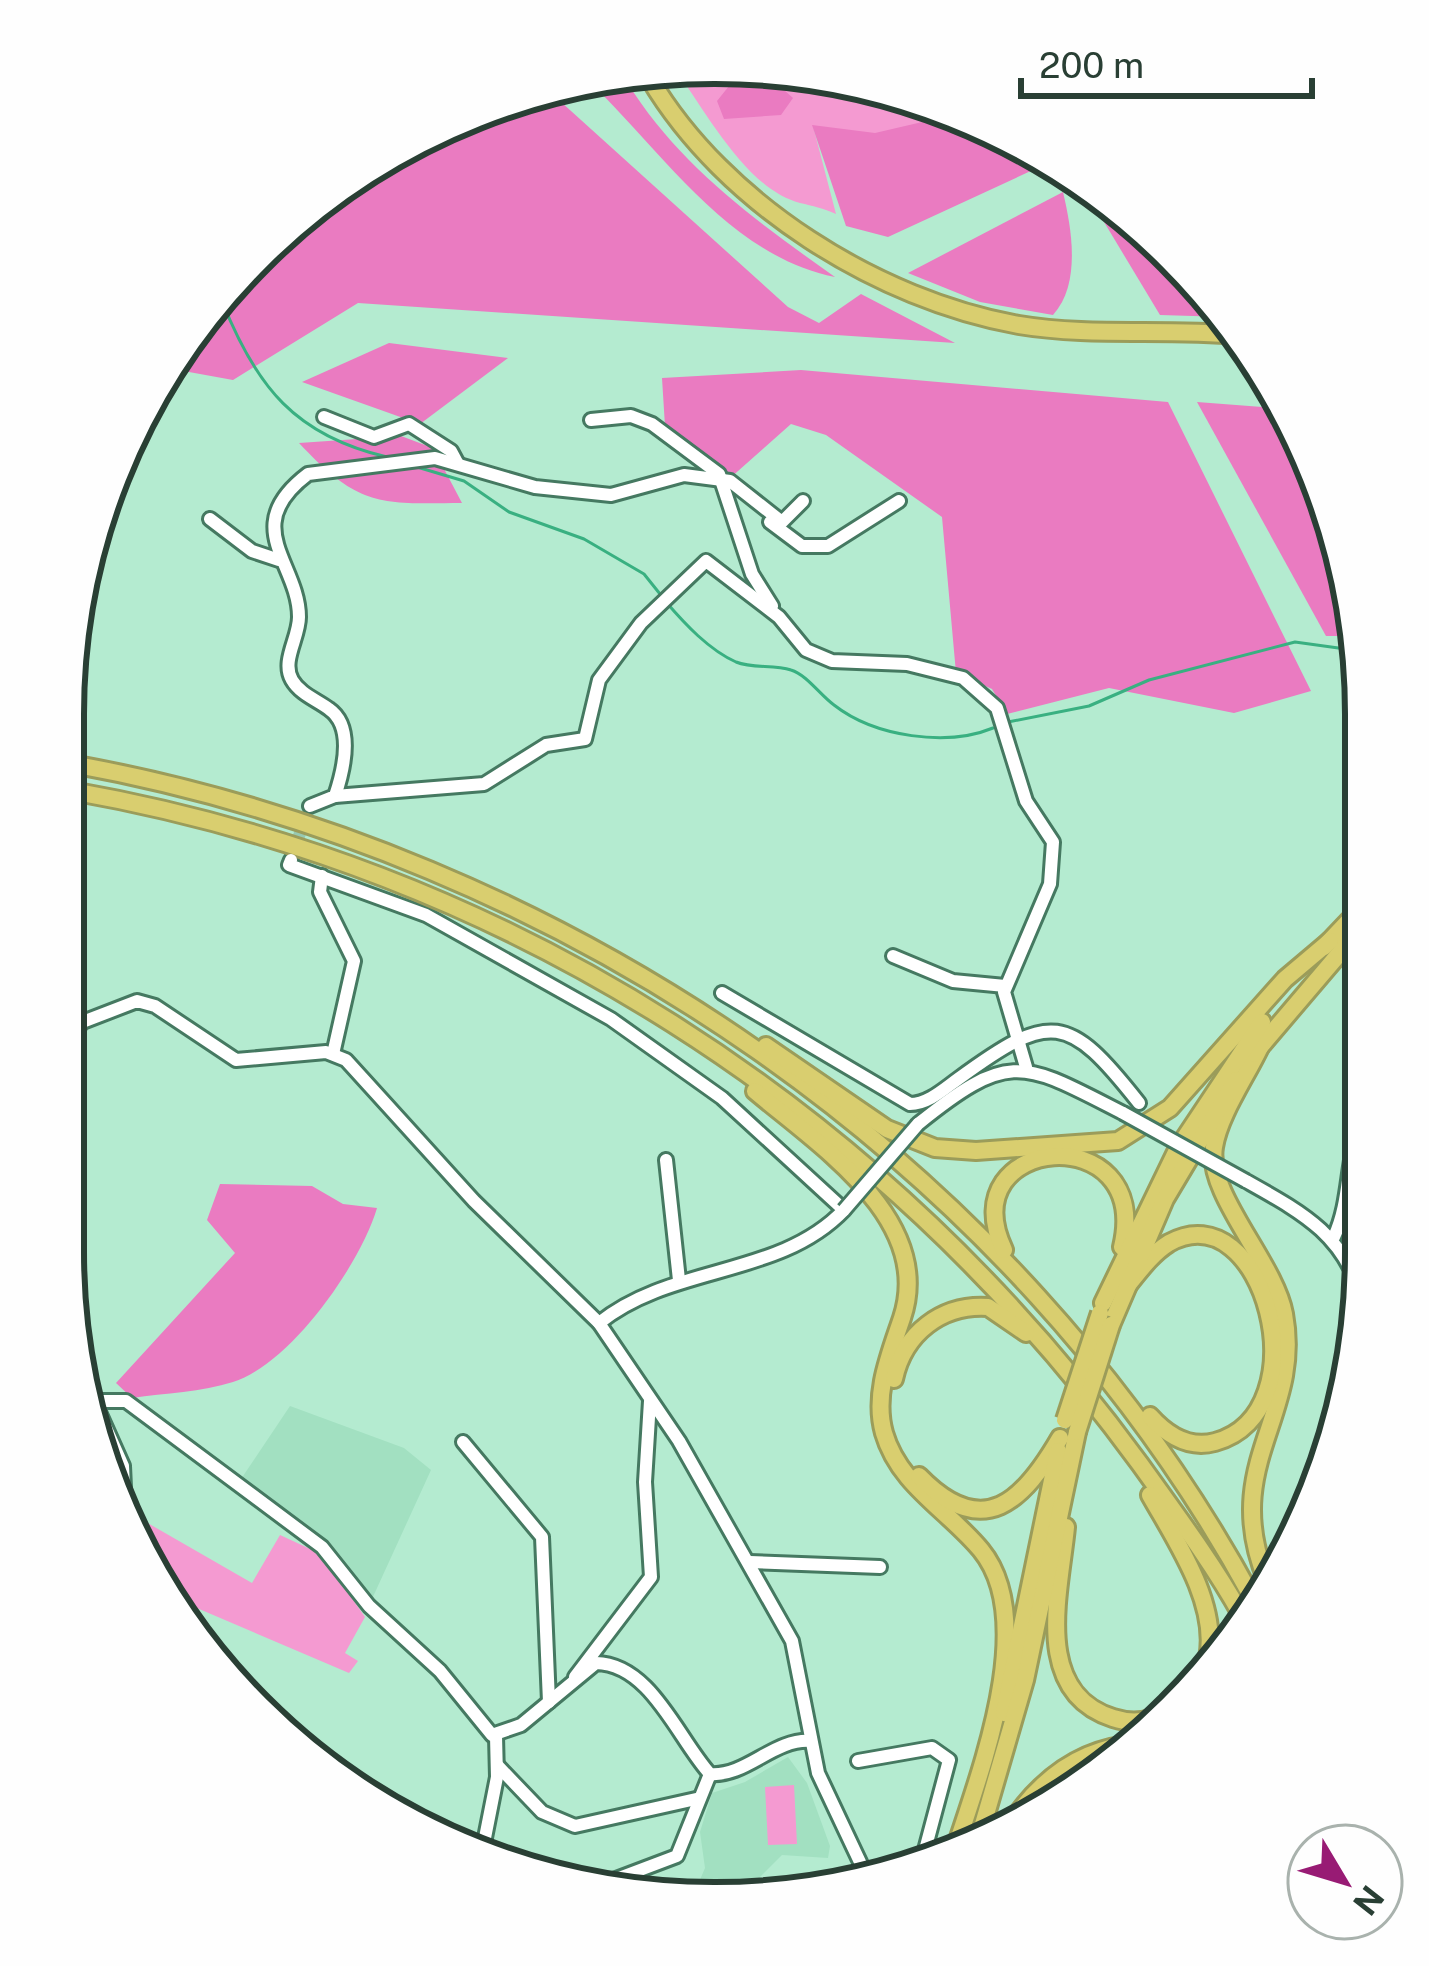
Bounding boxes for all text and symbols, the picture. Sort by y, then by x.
scale bar [1021,24,1312,98]
text: 200 m [1039,44,1144,86]
north arrow [1285,1822,1405,1942]
text: N [1346,1879,1392,1922]

